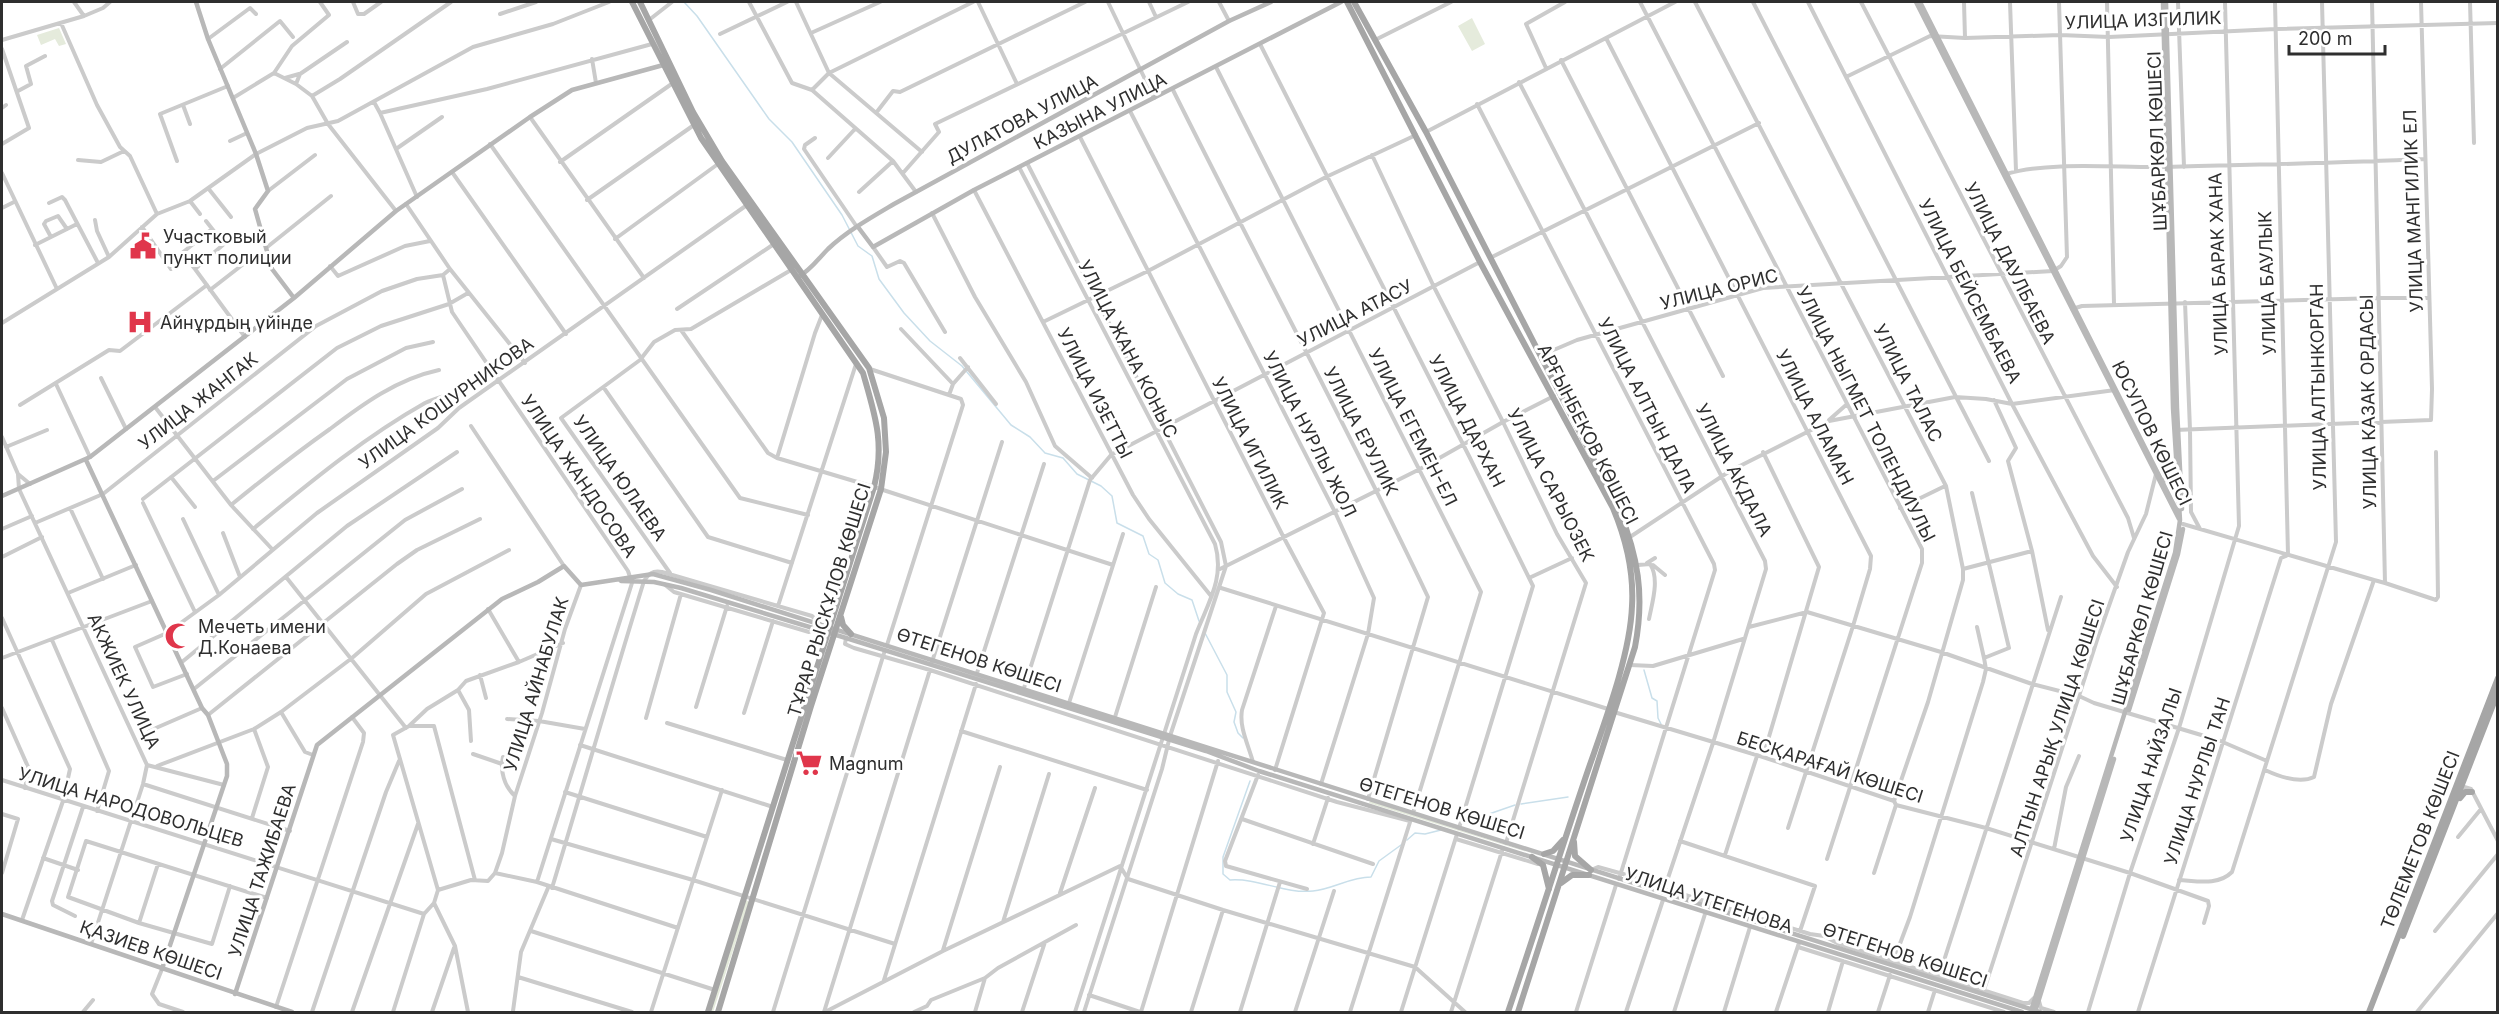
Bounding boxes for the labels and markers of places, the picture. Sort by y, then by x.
place label: Участковый пункт полиции [163,226,292,268]
public building icon: Участковый пункт полиции [128,231,158,261]
hospital icon: Айнұрдың үйінде [125,307,155,337]
place label: Айнұрдың үйінде [160,312,313,333]
place label: Мечеть имени Д.Конаева [198,616,326,658]
mosque icon: Мечеть имени Д.Конаева [163,621,193,651]
supermarket icon: Magnum [794,748,824,778]
place label: Magnum [829,753,903,774]

